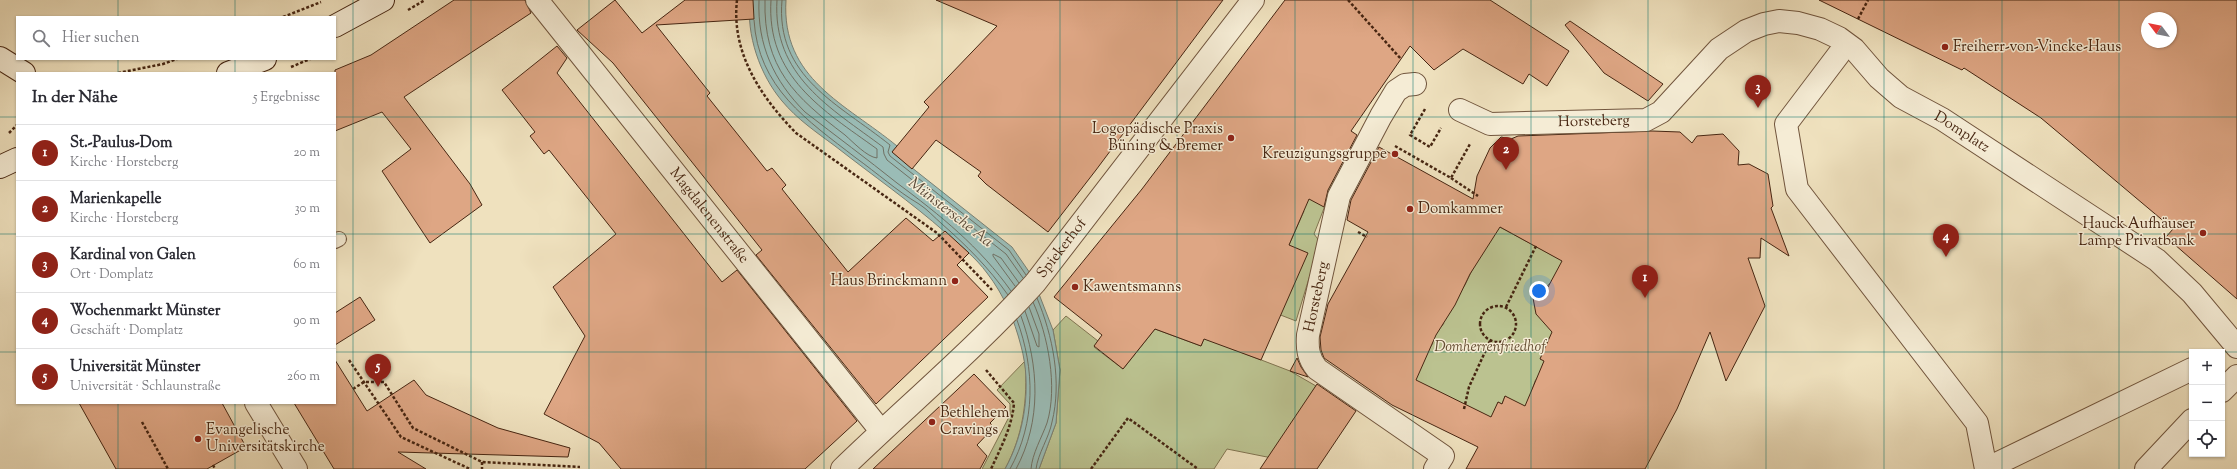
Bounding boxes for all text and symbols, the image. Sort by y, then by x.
north arrow [2141,12,2177,48]
search box [16,16,336,60]
icon: search [30,27,52,49]
text: Hier suchen [62,28,140,49]
place label: Freiherr-von-Vincke-Haus [1953,37,2121,58]
marker: Freiherr-von-Vincke-Haus [1940,42,1950,52]
pin: 3 [1745,75,1771,108]
text: In der Nähe [32,86,118,110]
text: 5 Ergebnisse [253,89,320,107]
street label: Domplatz [1930,106,1994,158]
street label: Horsteberg [1558,110,1630,133]
place label: Logopädische Praxis Büning & Bremer [1092,119,1223,157]
text: St.-Paulus-Dom [70,133,172,154]
marker: Logopädische Praxis Büning & Bremer [1226,133,1236,143]
pin: 2 [1493,137,1519,170]
text: 1 [43,144,47,162]
text: 20 m [294,144,320,162]
place label: Kreuzigungsgruppe [1262,144,1387,165]
marker: Kreuzigungsgruppe [1390,149,1400,159]
text: Kirche · Horsteberg [70,154,178,172]
street label: Magdalenenstraße [664,163,754,268]
water label: Münstersche Aa [903,172,997,254]
text: Marienkapelle [70,189,162,210]
place label: Domkammer [1418,199,1503,220]
text: 2 [42,200,48,218]
text: 30 m [294,200,320,218]
marker: Domkammer [1405,204,1415,214]
text: Kirche · Horsteberg [70,210,178,228]
street label: Spiekerhof [1032,213,1092,283]
place label: Hauck Aufhäuser Lampe Privatbank [2078,214,2195,252]
pin: 4 [1933,224,1959,257]
marker: Hauck Aufhäuser Lampe Privatbank [2198,228,2208,238]
text: Kardinal von Galen [70,245,196,266]
text: 3 [42,256,48,274]
text: 60 m [293,256,320,274]
street label: Horsteberg [1299,260,1335,334]
pin: 1 [1632,265,1658,298]
text: Ort · Domplatz [70,266,153,284]
place label: Haus Brinckmann [831,271,947,292]
marker: Haus Brinckmann [950,276,960,286]
place label: Kawentsmanns [1083,277,1181,298]
your location [1529,281,1549,301]
marker: Kawentsmanns [1070,282,1080,292]
text: Wochenmarkt Münster [70,301,220,322]
text: 4 [42,312,48,330]
text: 90 m [293,312,320,330]
text: Geschäft · Domplatz [70,322,183,340]
park label: Domherrenfriedhof [1434,337,1547,358]
map controls [2189,349,2225,457]
button: + [2189,349,2225,385]
pin: 5 [365,354,391,387]
text: Universität Münster [70,357,200,378]
text: 5 [43,368,47,386]
text: 260 m [287,368,320,386]
text: Universität · Schlaunstraße [70,378,221,396]
button: − [2189,385,2225,421]
place label: Bethlehem Cravings [940,403,1010,441]
marker: Bethlehem Cravings [927,417,937,427]
place label: Evangelische Universitätskirche [206,420,325,458]
button: locate [2189,421,2225,457]
marker: Evangelische Universitätskirche [193,434,203,444]

